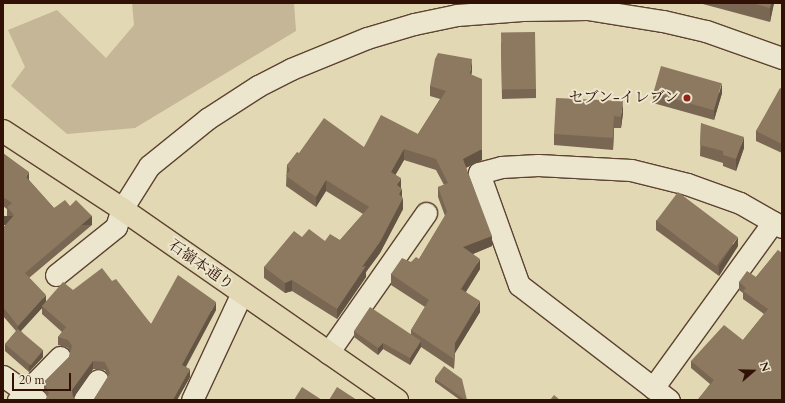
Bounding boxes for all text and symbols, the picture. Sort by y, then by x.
place label: セブン-イレブン [567,89,679,107]
marker: セブン-イレブン [682,93,692,103]
street label: 石嶺本通り [165,236,237,294]
north arrow [733,351,773,391]
text: N [756,360,773,374]
scale bar [14,365,73,391]
text: 20 m [19,372,45,388]

